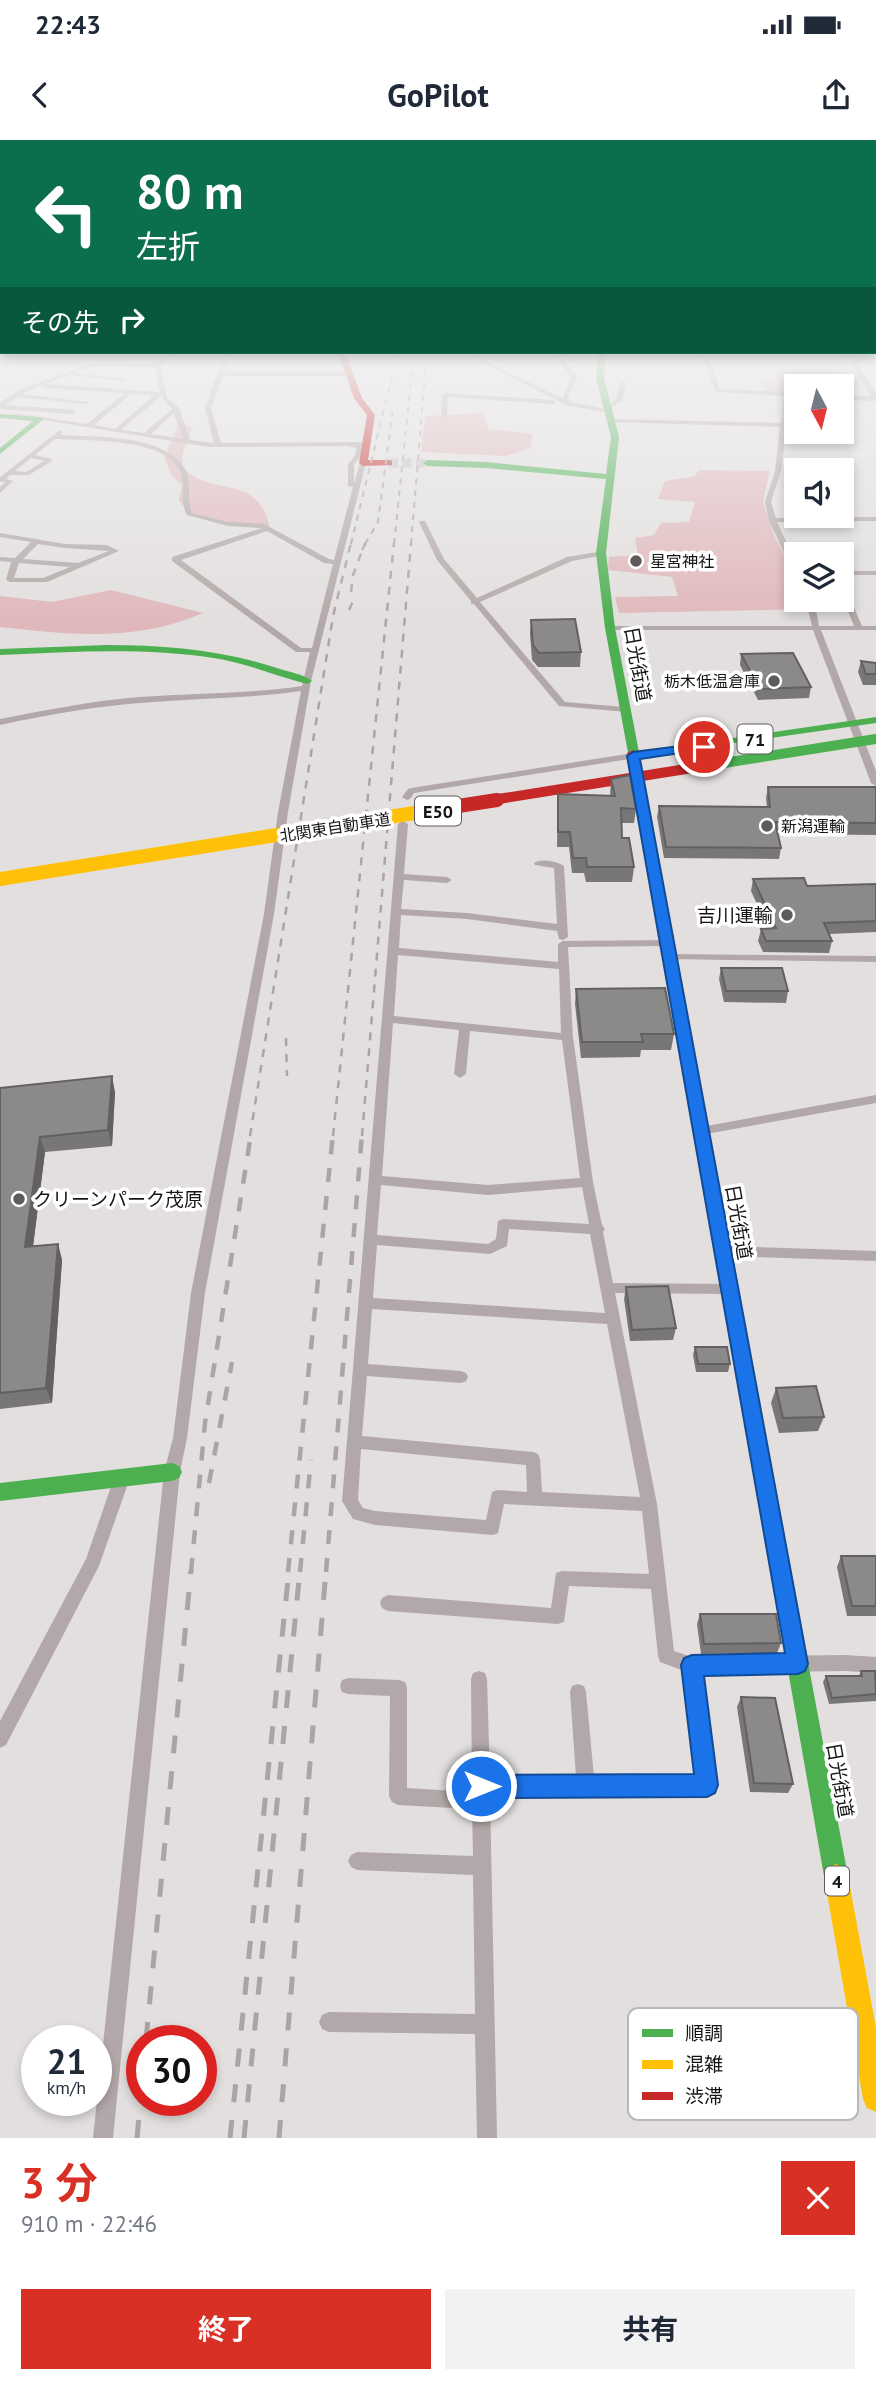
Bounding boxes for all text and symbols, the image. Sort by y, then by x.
text: 22:43 [35,8,101,41]
text: GoPilot [387,74,489,116]
icon: back [21,76,59,114]
icon: share [817,76,855,114]
text: 80 m [136,159,243,223]
icon: left [21,168,112,259]
text: 左折 [136,225,200,267]
icon: right [113,301,151,339]
text: その先 [21,306,99,339]
north arrow [784,374,854,444]
map controls [784,374,854,612]
button: sound [784,458,854,528]
button: layers [784,542,854,612]
place label: 星宮神社 [650,551,714,571]
marker: 星宮神社 [628,553,644,569]
street label: 日光街道 [620,624,656,704]
place label: 栃木低温倉庫 [664,671,760,691]
marker: 栃木低温倉庫 [766,673,782,689]
pin [674,717,734,777]
road number: 71 [738,724,772,754]
icon: arrive [685,728,723,766]
road number: E50 [415,796,461,826]
street label: 北関東自動車道 [278,808,392,846]
place label: 新潟運輸 [781,816,845,836]
marker: 新潟運輸 [759,818,775,834]
place label: 吉川運輸 [697,903,773,927]
marker: 吉川運輸 [779,907,795,923]
street label: 日光街道 [721,1182,757,1262]
place label: クリーンパーク茂原 [33,1187,203,1211]
marker: クリーンパーク茂原 [11,1191,27,1207]
street label: 日光街道 [822,1740,858,1820]
position arrow [444,1749,518,1823]
road number: 4 [825,1866,849,1896]
legend [628,2008,858,2120]
text: 順調 [685,2021,723,2045]
speed limit sign: 30 [126,2025,217,2116]
text: 21 [47,2038,86,2084]
text: 混雑 [685,2052,723,2076]
text: km/h [47,2076,86,2099]
text: 渋滞 [685,2084,723,2108]
text: 3 分 [21,2155,97,2210]
button: close [781,2161,855,2235]
text: 910 m · 22:46 [21,2209,157,2238]
button: 終了 [21,2289,431,2369]
button: 共有 [445,2289,855,2369]

